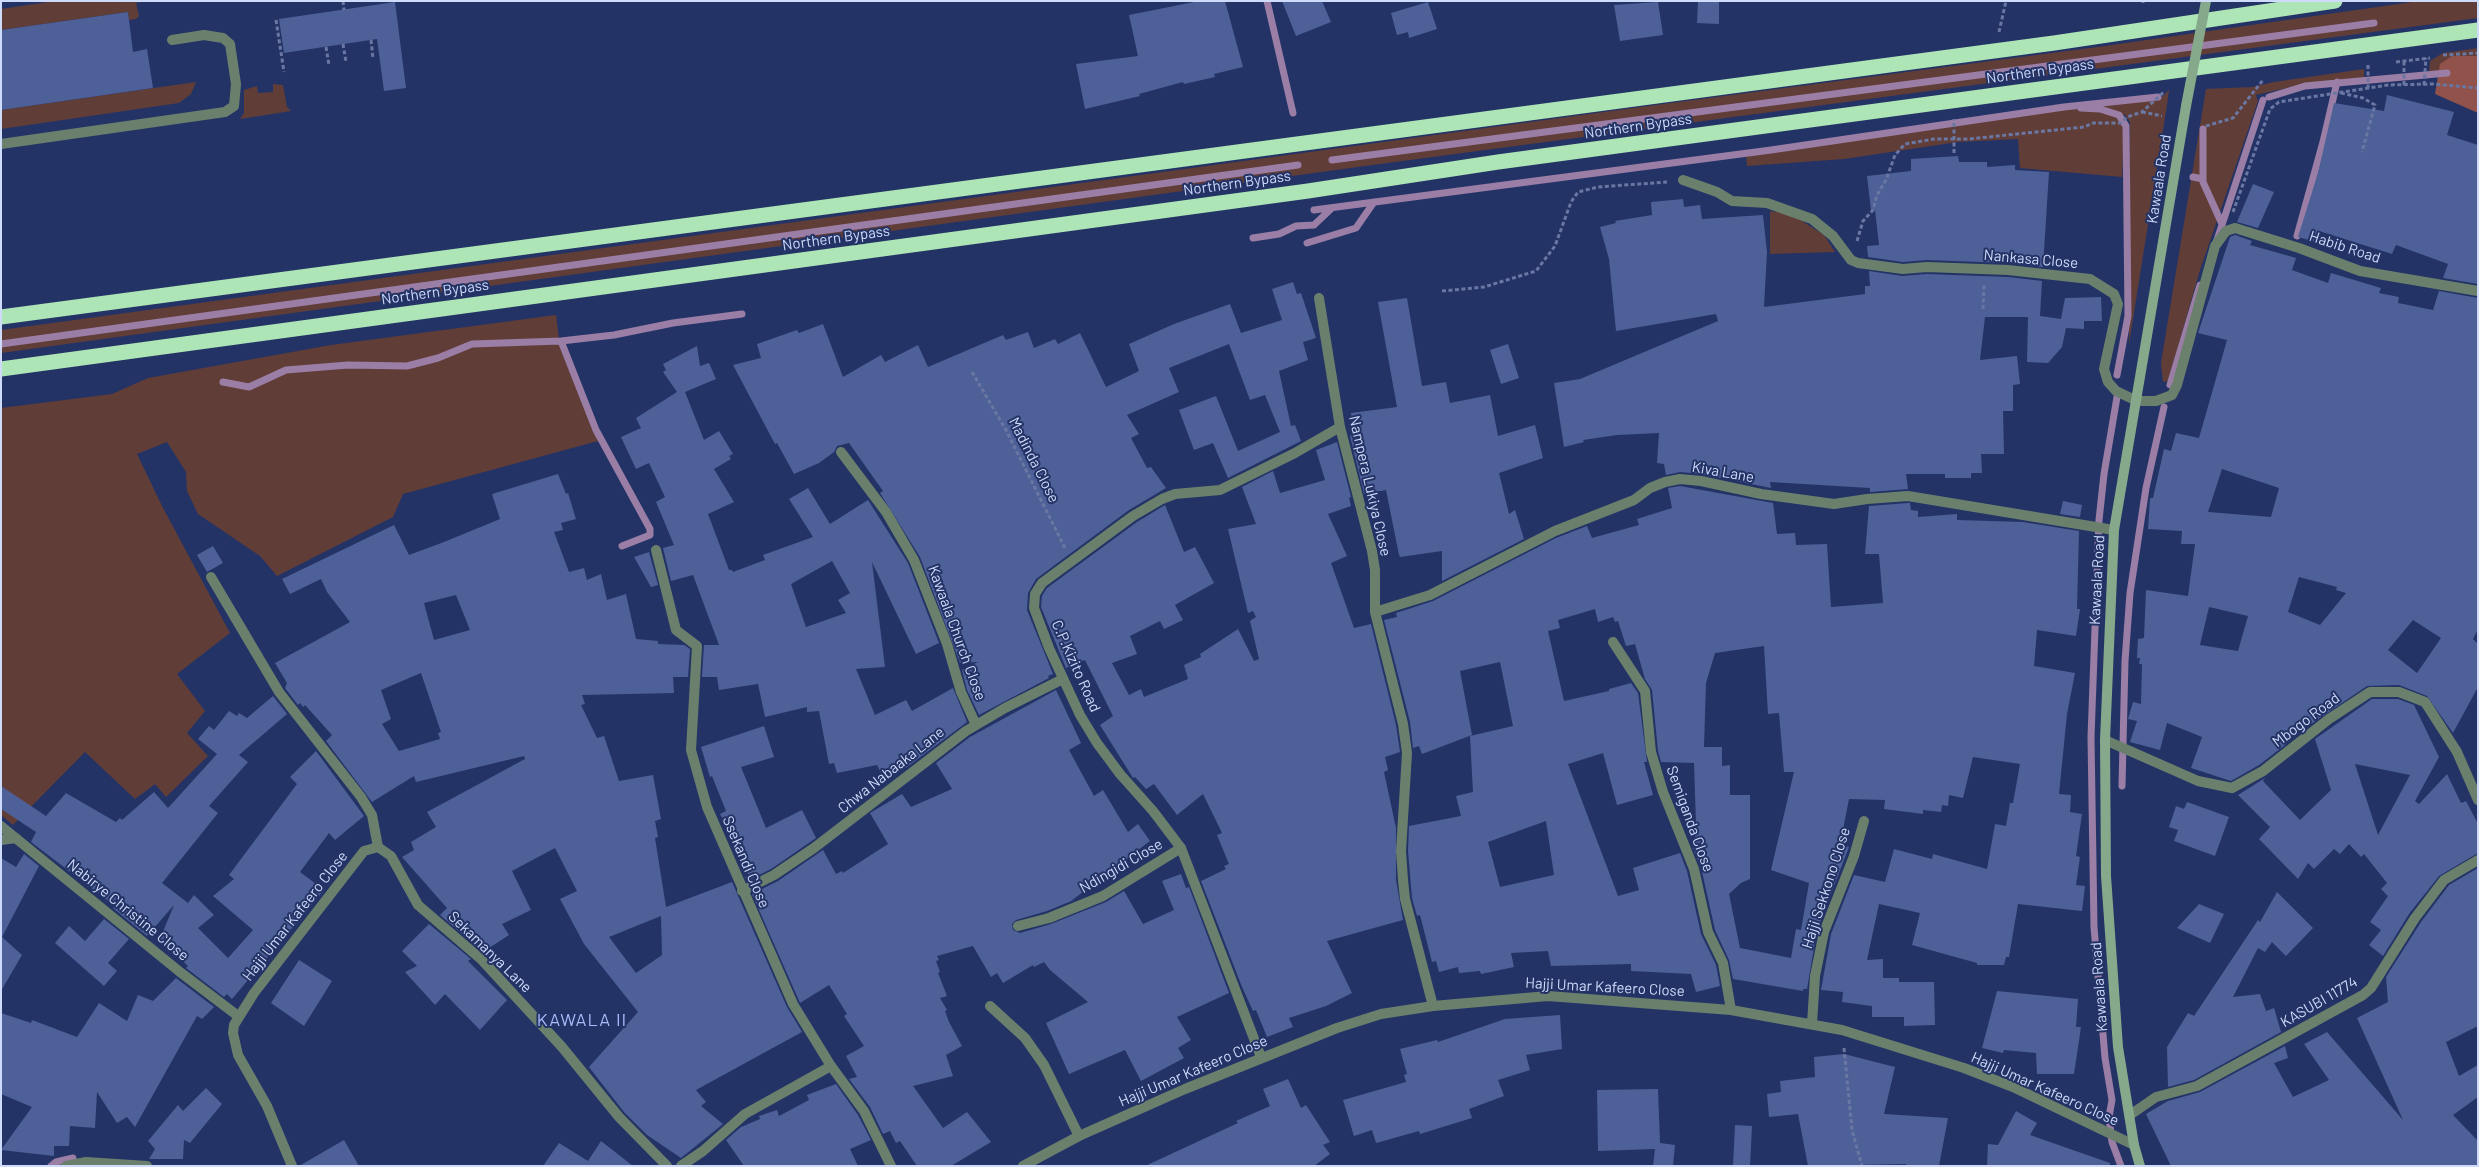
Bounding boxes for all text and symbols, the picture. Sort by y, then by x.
street label: Northern Bypass [1985,55,2095,87]
street label: Northern Bypass [1583,110,1693,142]
street label: Kawaala Road [2143,133,2175,225]
street label: Northern Bypass [1182,167,1292,199]
street label: Northern Bypass [781,222,891,254]
street label: Habib Road [2307,227,2383,267]
street label: Nankasa Close [1983,246,2079,272]
street label: Northern Bypass [380,276,490,308]
street label: Madinda Close [1005,414,1063,506]
street label: Nampera Lukiya Close [1345,414,1395,558]
street label: Kiva Lane [1691,458,1755,486]
street label: Kawaala Road [2086,535,2108,625]
street label: Kawaala Church Close [924,563,990,703]
street label: C.P.Kizito Road [1048,617,1104,715]
street label: Mbogo Road [2269,689,2343,751]
street label: Chwa Nabaaka Lane [834,723,948,817]
street label: Semiganda Close [1662,764,1718,874]
street label: Ssekandi Close [719,813,773,911]
street label: Hajji Sekkono Close [1798,825,1854,951]
street label: Ndingidi Close [1076,835,1166,897]
street label: Hajji Umar Kafeero Close [239,847,351,985]
street label: Nabirye Christine Close [64,855,192,965]
street label: Sekamanya Lane [444,908,536,996]
street label: Kawaala Road [2087,941,2111,1033]
street label: KASUBI 11774 [2277,973,2361,1031]
street label: Hajji Umar Kafeero Close [1525,974,1685,1000]
district label: KAWALA II [536,1009,628,1031]
street label: Hajji Umar Kafeero Close [1116,1031,1270,1111]
street label: Hajji Umar Kafeero Close [1968,1048,2122,1130]

